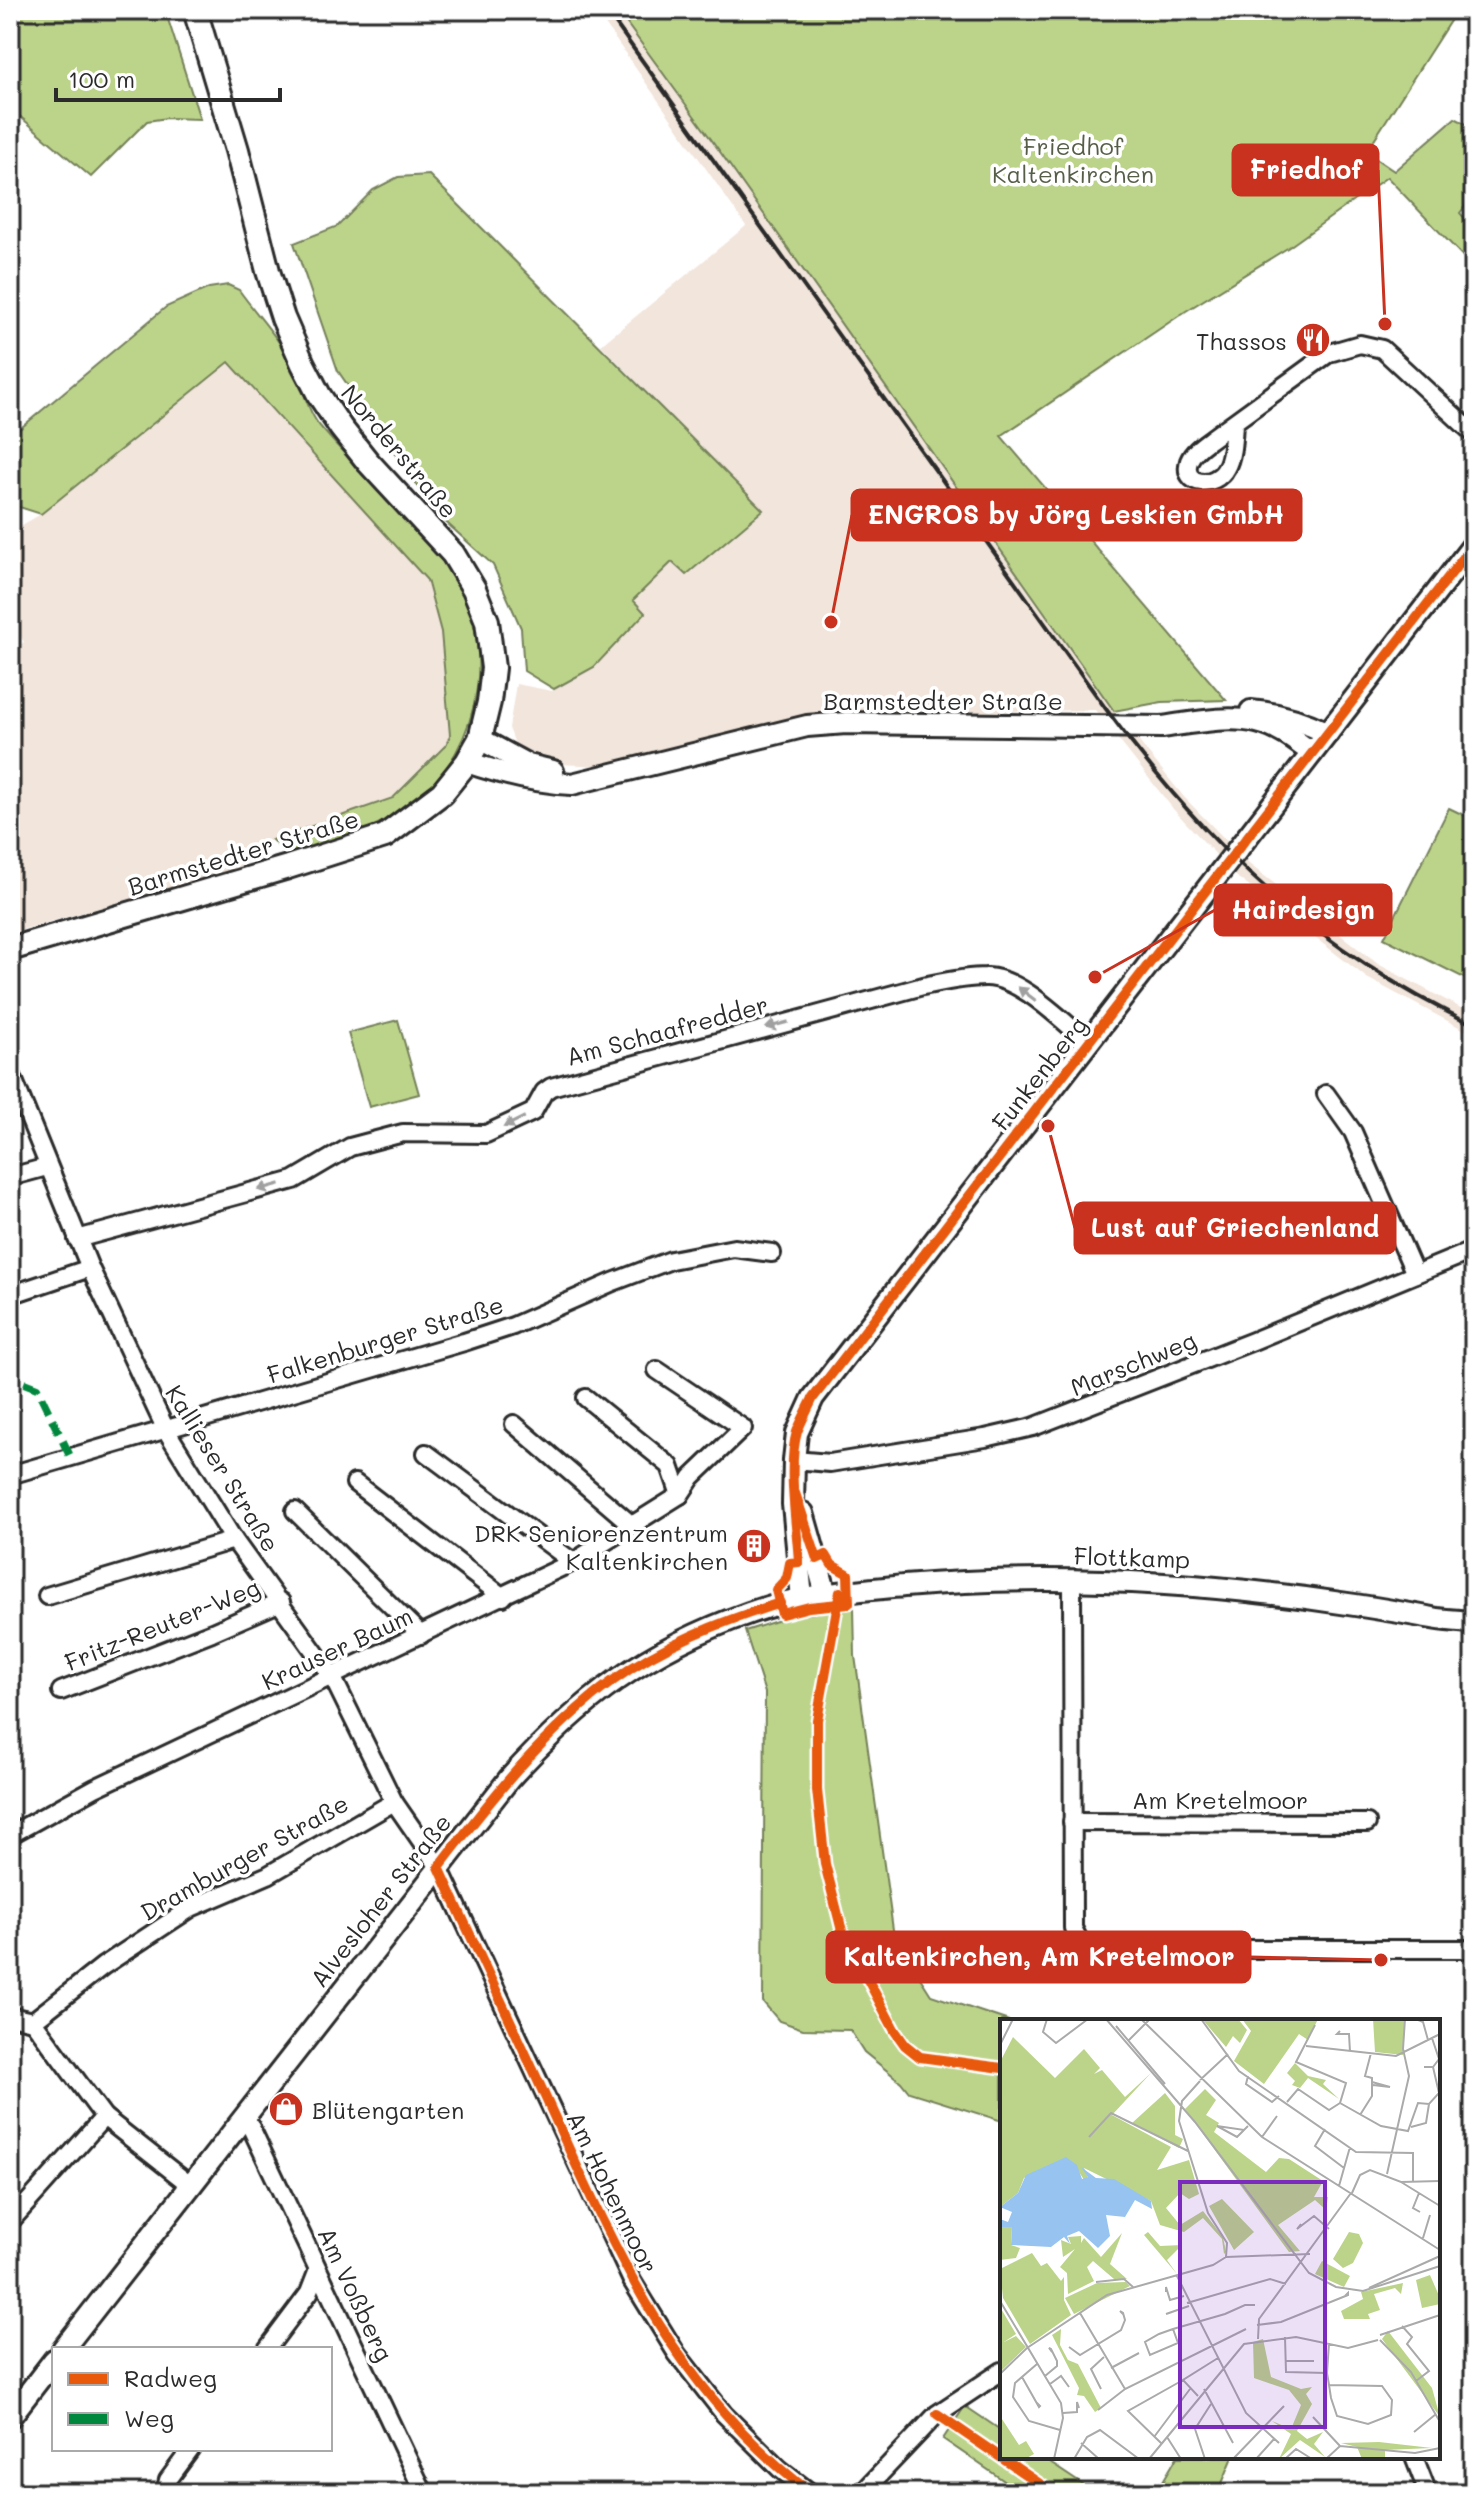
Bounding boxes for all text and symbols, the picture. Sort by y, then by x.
scale bar [56,52,280,102]
text: 100 m [68,63,135,94]
park label: Friedhof Kaltenkirchen [992,130,1154,189]
callout: Friedhof [1233,145,1378,195]
text: Friedhof [1250,152,1363,186]
restaurant icon: Thassos [1294,321,1332,359]
place label: Thassos [1196,325,1287,356]
street label: Norderstraße [335,378,465,524]
callout: ENGROS by Jörg Leskien GmbH [852,490,1301,540]
text: ENGROS by Jörg Leskien GmbH [868,497,1284,531]
street label: Barmstedter Straße [823,685,1063,716]
street label: Barmstedter Straße [124,802,362,902]
callout: Hairdesign [1215,885,1391,935]
text: Hairdesign [1231,892,1375,926]
one-way arrow [1017,986,1037,1002]
street label: Am Schaafredder [563,988,771,1072]
street label: Funkenberg [985,1010,1093,1136]
one-way arrow [765,1019,790,1031]
one-way arrow [502,1115,525,1128]
one-way arrow [256,1181,280,1194]
callout: Lust auf Griechenland [1075,1203,1395,1253]
text: Lust auf Griechenland [1091,1210,1379,1244]
street label: Falkenburger Straße [263,1288,507,1390]
street label: Marschweg [1066,1324,1200,1402]
street label: Kallieser Straße [159,1379,287,1557]
place label: DRK Seniorenzentrum Kaltenkirchen [474,1517,728,1576]
building icon: DRK Seniorenzentrum Kaltenkirchen [735,1527,773,1565]
street label: Flottkamp [1073,1539,1191,1575]
street label: Fritz-Reuter-Weg [60,1571,264,1677]
street label: Krauser Baum [257,1599,417,1697]
street label: Am Kretelmoor [1132,1784,1308,1815]
street label: Dramburger Straße [135,1787,353,1927]
street label: Alvesloher Straße [303,1807,457,1993]
callout: Kaltenkirchen, Am Kretelmoor [827,1932,1250,1982]
text: Kaltenkirchen, Am Kretelmoor [844,1939,1234,1973]
inset map [1000,2019,1440,2459]
shop icon: Blütengarten [267,2090,305,2128]
place label: Blütengarten [312,2094,464,2125]
street label: Am Hohenmoor [560,2106,666,2278]
street label: Am Voßberg [311,2222,401,2366]
legend [52,2347,332,2451]
text: Radweg [124,2362,217,2393]
text: Weg [124,2402,174,2433]

